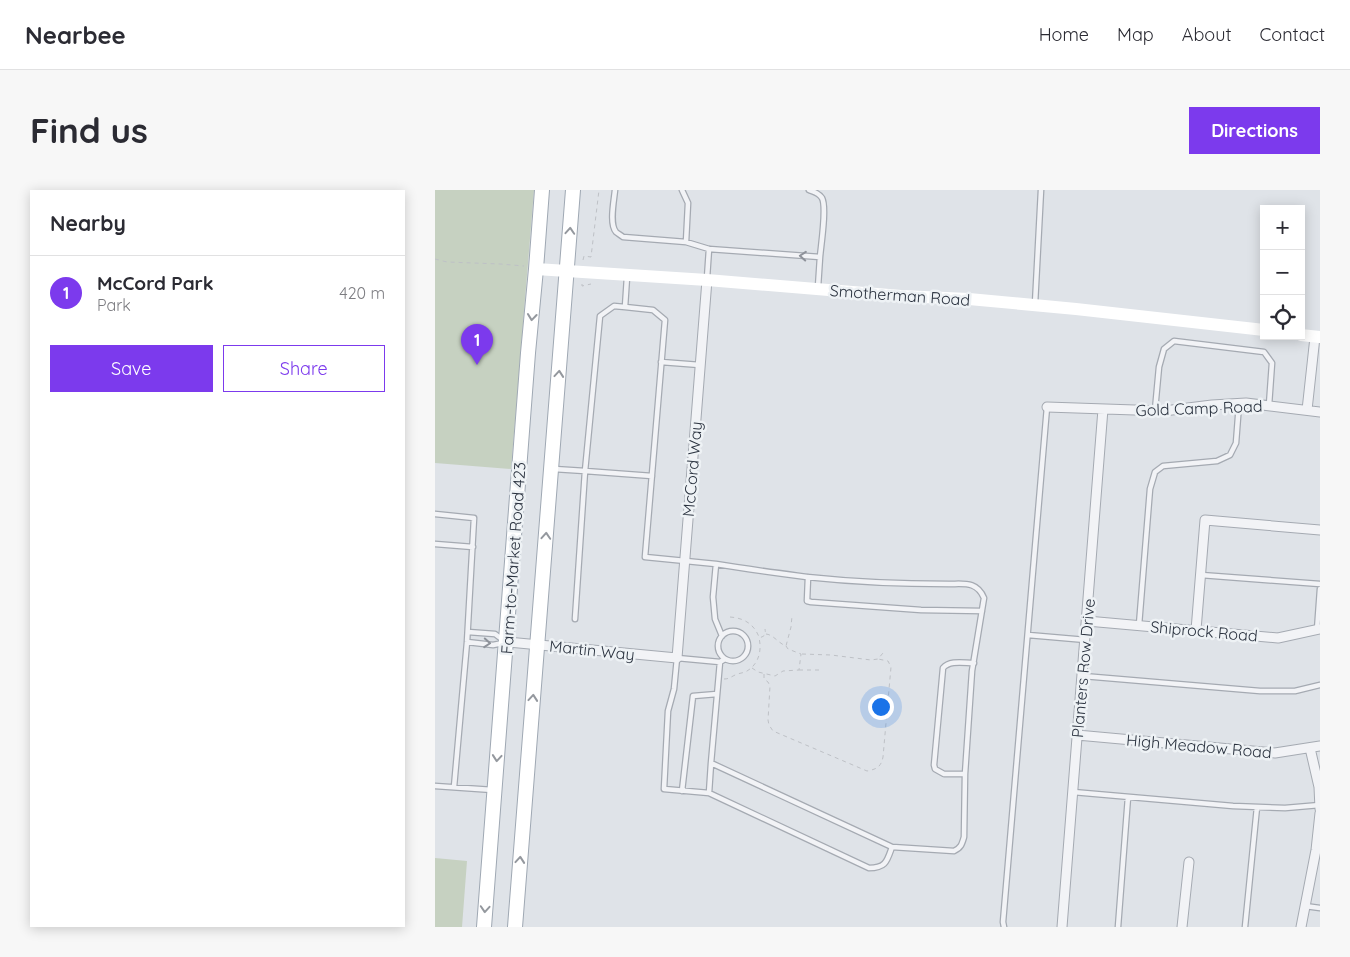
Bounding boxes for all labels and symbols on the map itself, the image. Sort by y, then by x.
one-way arrow [564,226,575,234]
one-way arrow [799,250,807,261]
street label: Smotherman Road [829,280,971,310]
one-way arrow [526,313,537,321]
pin: 1 [461,324,493,365]
one-way arrow [553,370,564,378]
street label: Gold Camp Road [1135,396,1263,420]
street label: McCord Way [678,421,706,517]
street label: Farm-to-Market Road 423 [496,461,530,655]
one-way arrow [540,532,551,540]
street label: Planters Row Drive [1067,597,1099,739]
street label: Shiprock Road [1150,616,1258,646]
street label: Martin Way [548,636,636,664]
one-way arrow [483,638,491,649]
one-way arrow [527,694,538,702]
your location [868,694,894,720]
street label: High Meadow Road [1125,730,1273,762]
one-way arrow [492,755,503,763]
one-way arrow [514,856,525,864]
one-way arrow [480,905,491,913]

